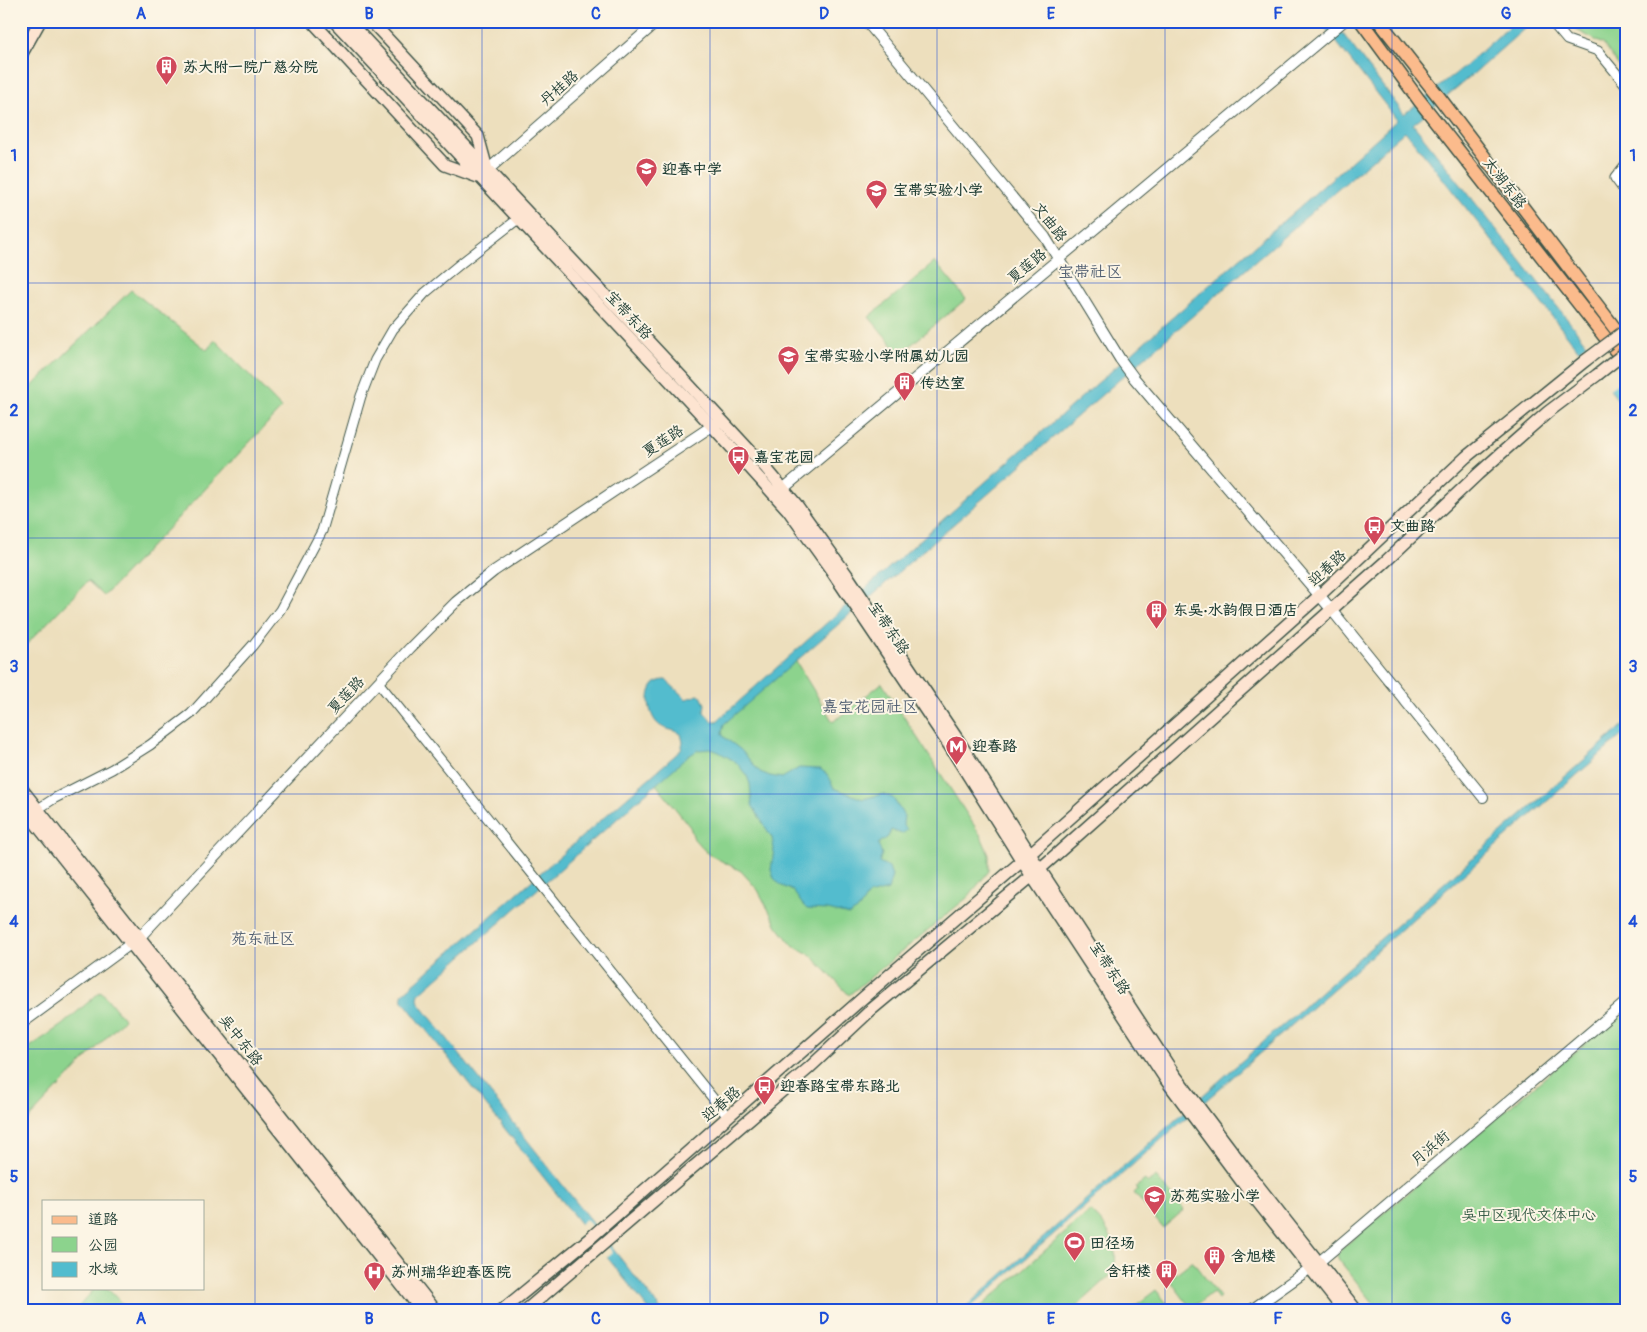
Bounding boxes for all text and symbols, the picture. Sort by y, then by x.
text: A [136,4,147,24]
text: B [364,4,374,24]
text: C [591,4,601,24]
text: D [819,4,829,24]
text: E [1047,4,1056,24]
text: F [1273,4,1283,24]
text: G [1501,4,1512,24]
building icon: 苏大附一院广慈分院 [155,55,179,86]
place label: 苏大附一院广慈分院 [183,58,318,77]
street label: 丹桂路 [536,66,583,110]
text: 1 [11,146,17,166]
text: 1 [1630,146,1636,166]
street label: 太湖东路 [1479,154,1531,213]
school or university icon: 迎春中学 [634,157,658,188]
place label: 迎春中学 [662,160,722,179]
school or university icon: 宝带实验小学 [865,178,889,209]
place label: 宝带实验小学 [893,181,983,200]
street label: 文曲路 [1028,199,1071,246]
street label: 夏莲路 [1004,245,1051,288]
district label: 宝带社区 [1058,262,1122,282]
street label: 宝带东路 [601,287,656,344]
school or university icon: 宝带实验小学附属幼儿园 [776,344,800,375]
place label: 宝带实验小学附属幼儿园 [804,347,969,366]
building icon: 传达室 [892,371,916,402]
place label: 传达室 [920,374,965,393]
text: 2 [10,401,19,421]
text: 2 [1629,401,1638,421]
street label: 夏莲路 [639,421,687,462]
bus stop icon: 嘉宝花园 [726,445,750,476]
place label: 嘉宝花园 [754,448,814,467]
bus stop icon: 文曲路 [1362,514,1386,545]
place label: 文曲路 [1390,517,1435,536]
street label: 迎春路 [1304,546,1350,591]
street label: 宝带东路 [864,598,913,658]
building icon: 东吴·水韵假日酒店 [1145,598,1169,629]
place label: 东吴·水韵假日酒店 [1173,601,1298,620]
text: 3 [10,657,19,677]
text: 3 [1629,657,1638,677]
street label: 夏莲路 [324,672,369,718]
district label: 嘉宝花园社区 [822,697,918,717]
metro station icon: 迎春路 [944,734,968,765]
place label: 迎春路 [972,737,1017,756]
text: 4 [9,912,19,932]
text: 4 [1628,912,1638,932]
district label: 苑东社区 [231,929,295,949]
street label: 宝带东路 [1085,938,1134,999]
street label: 吴中东路 [215,1011,267,1070]
bus stop icon: 迎春路宝带东路北 [752,1074,776,1105]
place label: 迎春路宝带东路北 [780,1077,900,1096]
street label: 迎春路 [698,1082,745,1126]
street label: 月浜街 [1407,1127,1454,1170]
text: 5 [10,1167,19,1187]
text: 5 [1629,1167,1638,1187]
school or university icon: 苏苑实验小学 [1142,1184,1166,1215]
place label: 苏苑实验小学 [1170,1187,1260,1206]
legend [42,1200,205,1290]
park label: 吴中区现代文体中心 [1461,1206,1597,1225]
text: 道路 [88,1210,118,1229]
sports icon: 田径场 [1062,1231,1086,1262]
place label: 田径场 [1090,1234,1135,1253]
text: 公园 [88,1236,118,1255]
building icon: 含旭楼 [1203,1244,1227,1275]
place label: 含旭楼 [1231,1247,1276,1266]
building icon: 含轩楼 [1155,1259,1179,1290]
text: 水域 [88,1260,118,1279]
hospital icon: 苏州瑞华迎春医院 [363,1260,387,1291]
place label: 含轩楼 [1106,1262,1151,1281]
place label: 苏州瑞华迎春医院 [391,1263,511,1282]
text: A [136,1309,147,1329]
text: B [364,1309,374,1329]
text: C [591,1309,601,1329]
text: D [819,1309,829,1329]
text: E [1047,1309,1056,1329]
text: F [1273,1309,1283,1329]
text: G [1501,1309,1512,1329]

